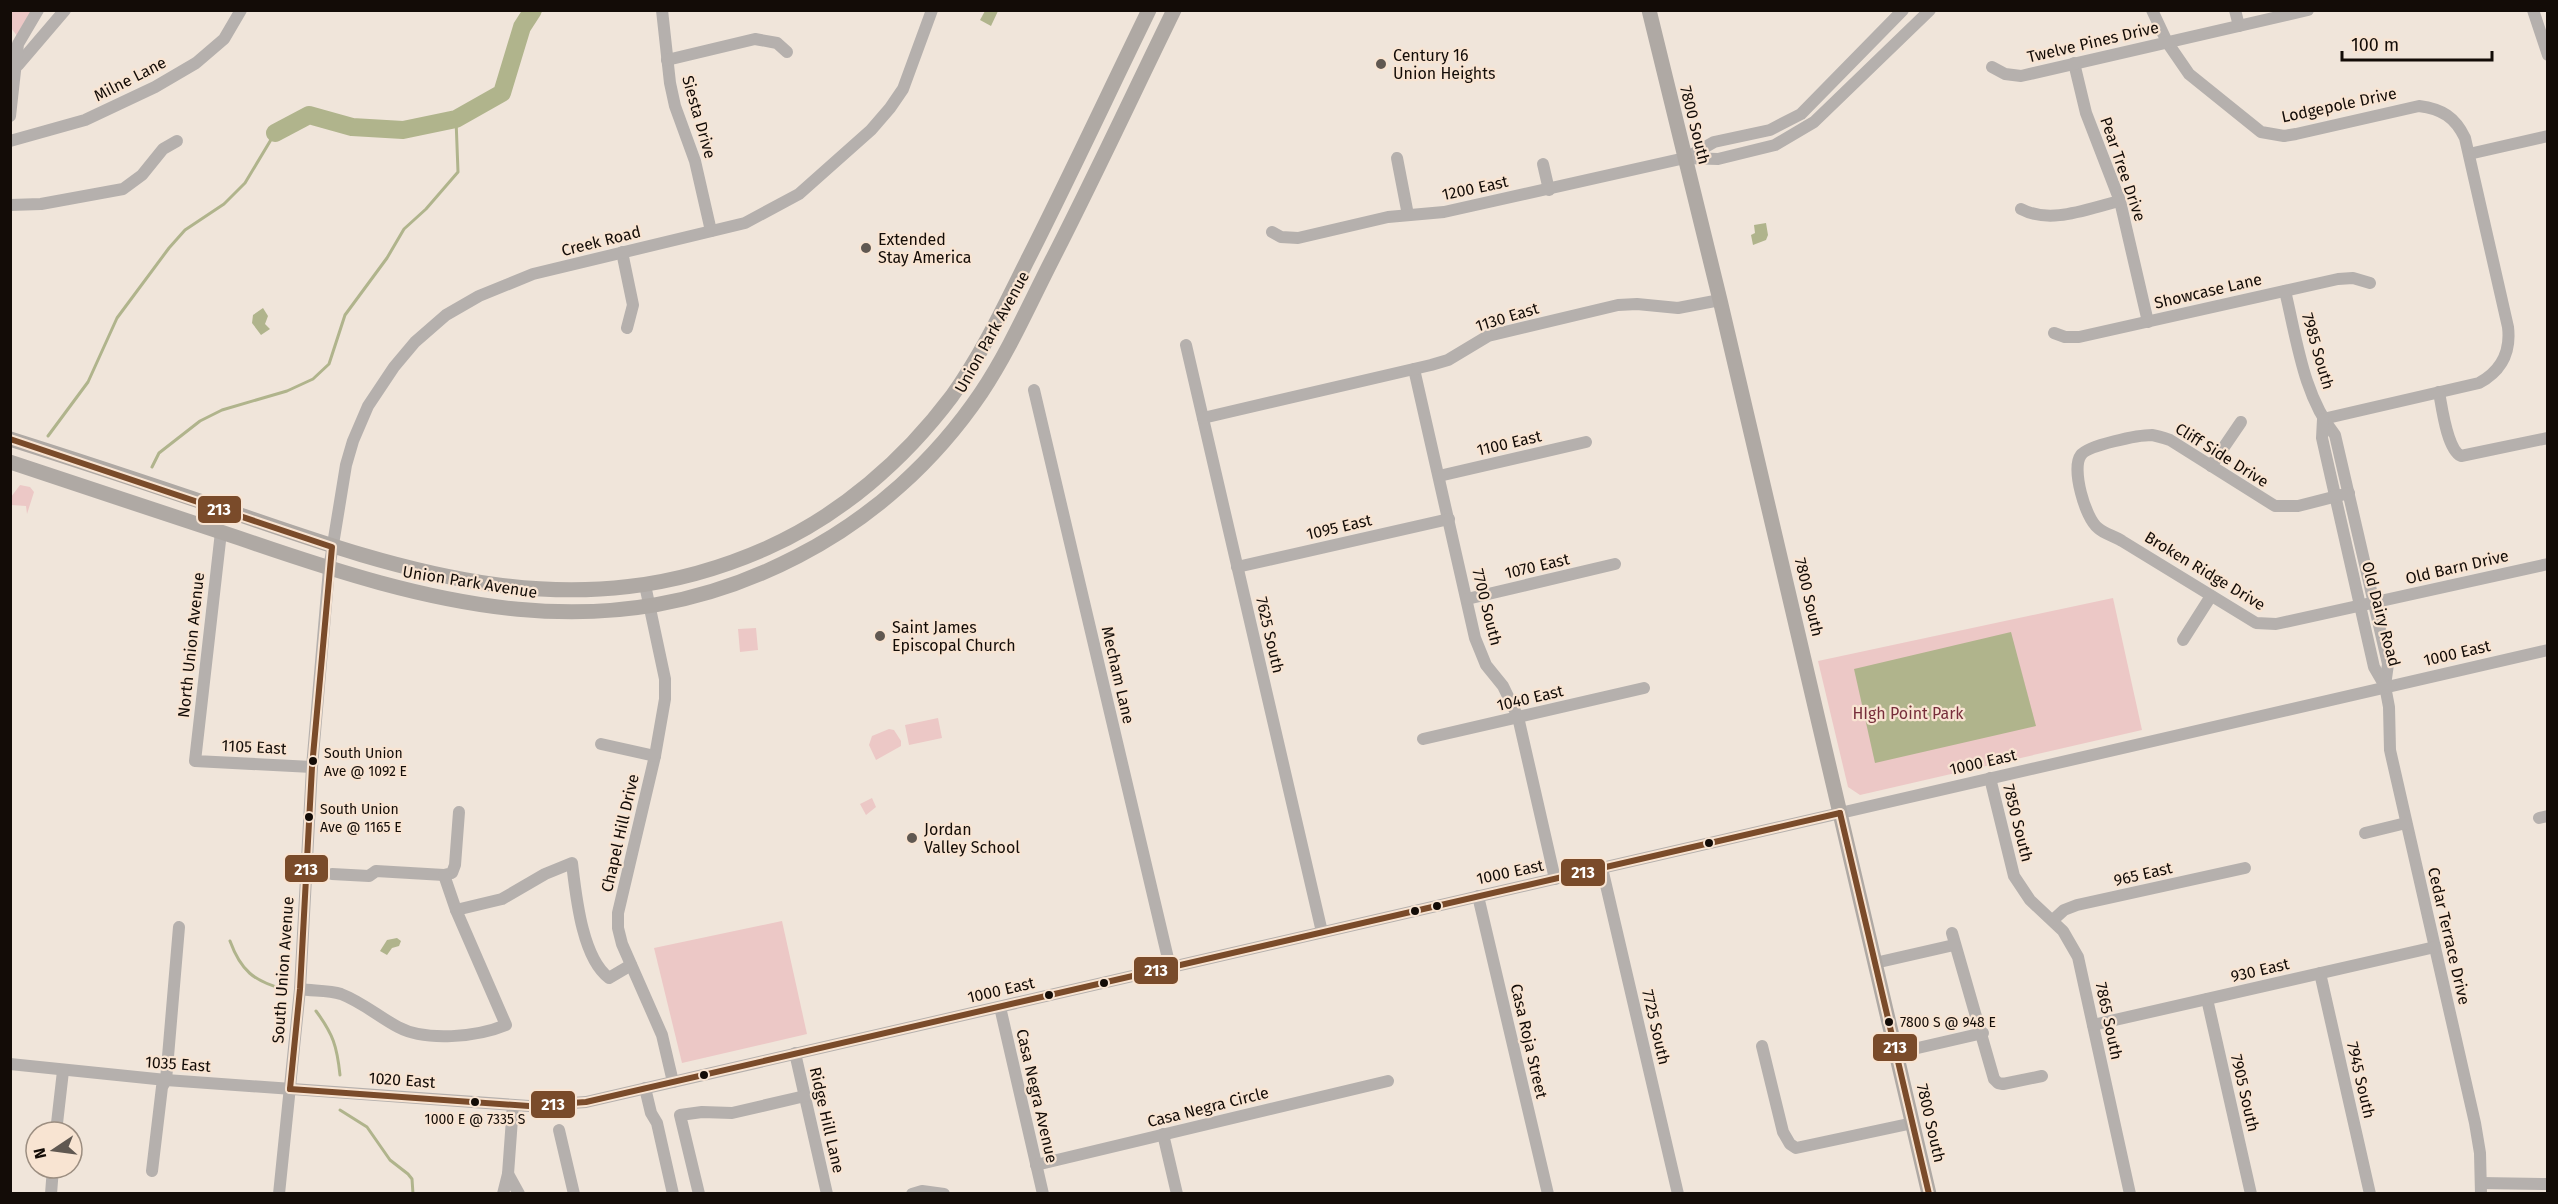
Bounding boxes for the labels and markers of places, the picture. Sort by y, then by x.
place label: Century 16 Union Heights [1393,46,1496,83]
marker: Century 16 Union Heights [1374,57,1388,71]
place label: Extended Stay America [878,230,971,267]
marker: Extended Stay America [859,241,873,255]
place label: Saint James Episcopal Church [892,618,1016,655]
marker: Saint James Episcopal Church [873,629,887,643]
place label: South Union Ave @ 1092 E [324,745,407,780]
marker: South Union Ave @ 1092 E [307,755,319,767]
place label: South Union Ave @ 1165 E [320,801,402,836]
marker: South Union Ave @ 1165 E [303,811,315,823]
place label: Jordan Valley School [924,820,1020,857]
marker: Jordan Valley School [905,831,919,845]
unlabelled marker [1703,837,1715,849]
unlabelled marker [1431,900,1443,912]
unlabelled marker [1409,905,1421,917]
unlabelled marker [1098,977,1110,989]
unlabelled marker [1043,989,1055,1001]
place label: 7800 S @ 948 E [1900,1014,1996,1031]
marker: 7800 S @ 948 E [1883,1016,1895,1028]
unlabelled marker [698,1069,710,1081]
marker: 1000 E @ 7335 S [469,1096,481,1108]
place label: 1000 E @ 7335 S [425,1111,526,1128]

